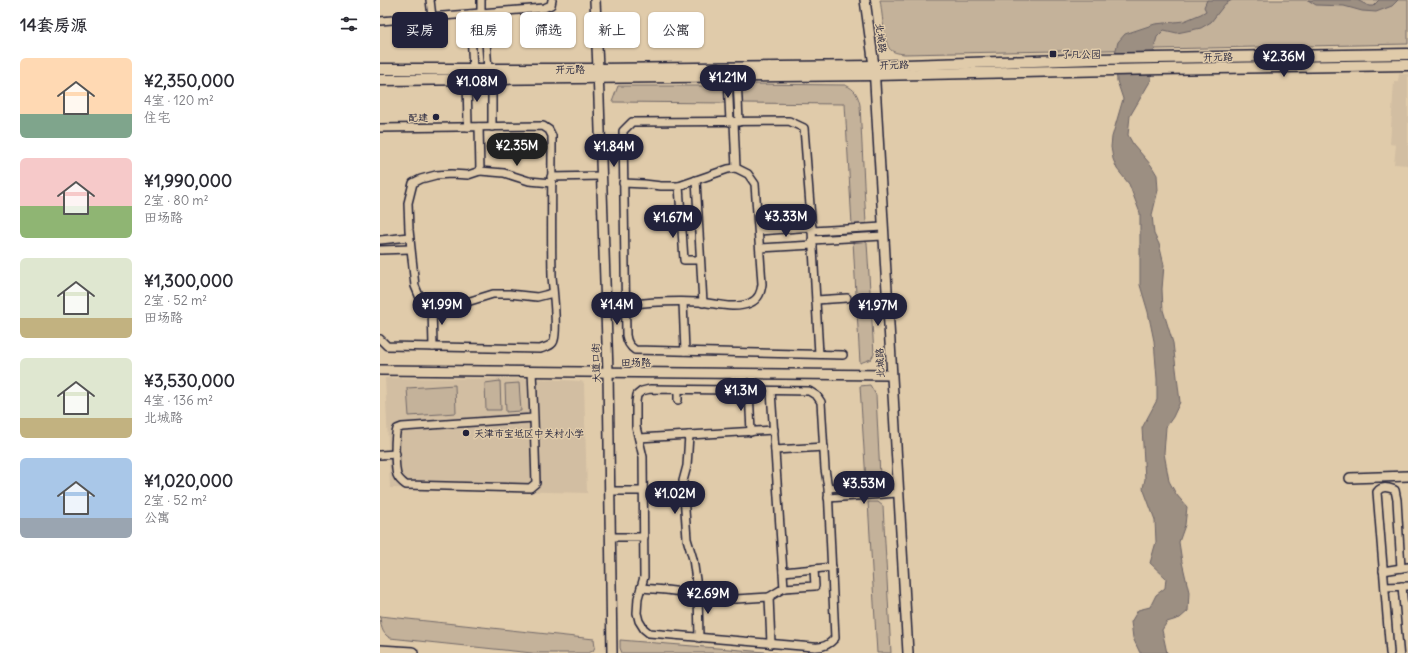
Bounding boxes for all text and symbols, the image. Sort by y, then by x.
chip: 买房 [392,12,448,48]
chip: 租房 [456,12,512,48]
chip: 筛选 [520,12,576,48]
chip: 新上 [584,12,640,48]
chip: 公寓 [648,12,704,48]
icon: filters [338,13,360,35]
text: 14套房源 [20,14,88,36]
street label: 北城路 [873,22,889,54]
pin: ¥2.36M [1251,44,1317,78]
place label: 了凡公园 [1061,48,1101,61]
text: ¥2.36M [1263,48,1305,65]
marker: 了凡公园 [1048,49,1058,59]
street label: 开元路 [1203,50,1233,64]
street label: 开元路 [879,58,909,72]
street label: 开元路 [555,63,585,76]
pin: ¥1.21M [695,65,761,99]
pin: ¥1.08M [444,69,510,103]
text: ¥1.21M [709,69,747,86]
text: ¥2,350,000 [144,70,235,92]
text: ¥1.08M [456,73,498,90]
icon: home [52,74,100,122]
text: 4室 · 120 m² [144,92,214,109]
text: 住宅 [144,109,170,126]
place label: 配建 [408,111,428,124]
marker: 配建 [431,112,441,122]
pin: ¥2.35M [484,133,550,167]
pin: ¥1.84M [581,134,647,168]
text: ¥2.35M [496,137,538,154]
text: ¥1.84M [593,138,635,155]
text: ¥1,990,000 [144,170,232,192]
icon: home [52,174,100,222]
text: 2室 · 80 m² [144,192,209,209]
pin: ¥3.33M [753,204,819,238]
pin: ¥1.67M [640,205,706,239]
text: ¥3.33M [764,208,808,225]
text: 田场路 [144,209,183,226]
text: ¥1.67M [653,209,693,226]
text: ¥1,300,000 [144,270,233,292]
icon: home [52,274,100,322]
text: 2室 · 52 m² [144,292,207,309]
pin: ¥1.99M [409,292,475,326]
pin: ¥1.4M [589,292,645,326]
pin: ¥1.97M [845,293,911,327]
text: ¥1.99M [422,296,462,313]
text: ¥1.4M [600,296,634,313]
text: ¥1.97M [858,297,898,314]
text: 田场路 [144,309,183,326]
street label: 大道口街 [589,343,603,383]
street label: 北城路 [873,348,887,378]
street label: 田场路 [621,356,651,369]
text: ¥3,530,000 [144,370,235,392]
icon: home [52,374,100,422]
pin: ¥1.3M [713,378,769,412]
text: ¥1.3M [724,382,758,399]
text: 4室 · 136 m² [144,392,213,409]
text: 北城路 [144,409,183,426]
place label: 天津市宝坻区中关村小学 [474,427,584,440]
marker: 天津市宝坻区中关村小学 [461,428,471,438]
text: ¥1,020,000 [144,470,233,492]
pin: ¥3.53M [831,471,897,505]
icon: home [52,474,100,522]
text: ¥3.53M [842,475,886,492]
pin: ¥1.02M [642,481,708,515]
text: ¥1.02M [654,485,696,502]
text: 2室 · 52 m² [144,492,207,509]
text: 公寓 [144,509,170,526]
pin: ¥2.69M [675,581,741,615]
text: ¥2.69M [687,585,729,602]

